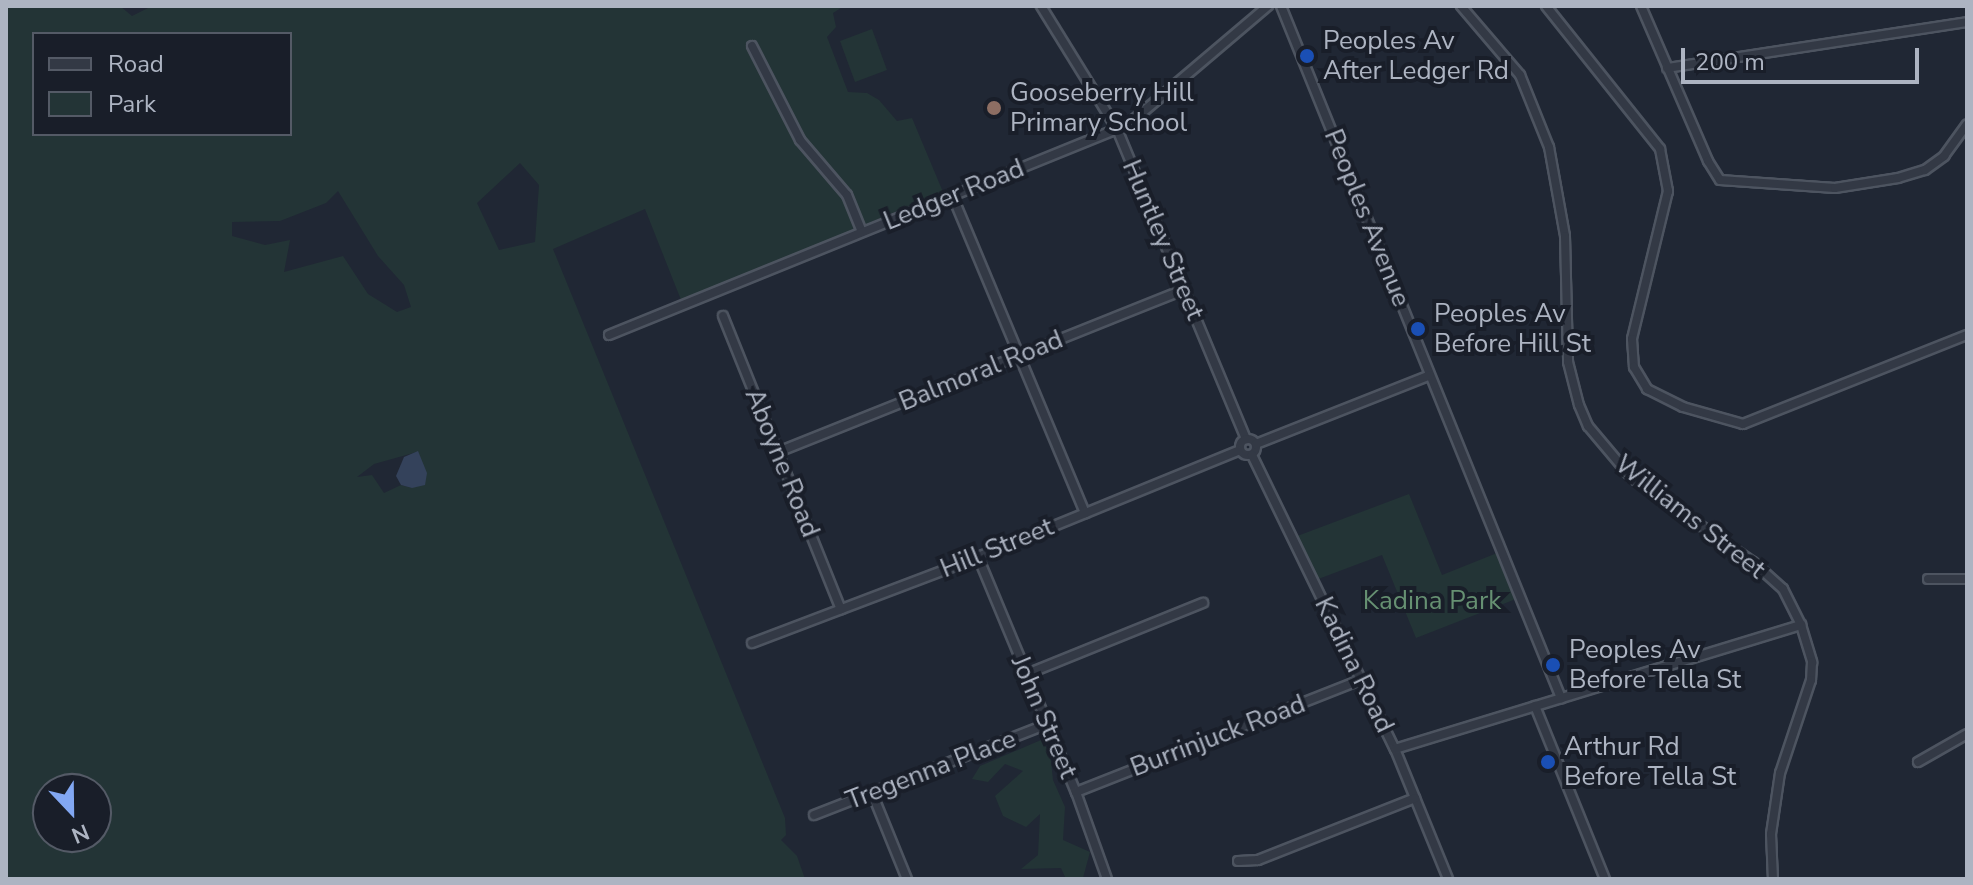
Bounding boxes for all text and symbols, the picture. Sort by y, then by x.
place label: Peoples Av After Ledger Rd [1323,25,1509,86]
legend [32,32,292,136]
scale bar [1685,32,1923,82]
text: 200 m [1695,46,1765,78]
marker: Peoples Av After Ledger Rd [1298,47,1316,65]
text: Road [108,48,164,80]
place label: Gooseberry Hill Primary School [1010,77,1194,138]
text: Park [108,88,156,120]
marker: Gooseberry Hill Primary School [985,99,1003,117]
street label: Peoples Avenue [1317,125,1417,311]
street label: Ledger Road [879,153,1029,237]
street label: Huntley Street [1115,155,1211,325]
place label: Peoples Av Before Hill St [1434,298,1591,360]
marker: Peoples Av Before Hill St [1409,320,1427,338]
street label: Balmoral Road [895,324,1067,418]
street label: Aboyne Road [738,384,826,542]
street label: Williams Street [1609,449,1771,585]
street label: Hill Street [936,511,1058,585]
park label: Kadina Park [1363,585,1501,617]
street label: Kadina Road [1308,592,1400,738]
place label: Peoples Av Before Tella St [1569,634,1741,696]
street label: John Street [1004,651,1084,783]
marker: Peoples Av Before Tella St [1544,656,1562,674]
street label: Burrinjuck Road [1126,688,1310,784]
street label: Tregenna Place [842,723,1020,817]
place label: Arthur Rd Before Tella St [1564,731,1736,792]
marker: Arthur Rd Before Tella St [1539,753,1557,771]
north arrow [32,773,112,853]
text: N [67,816,93,850]

